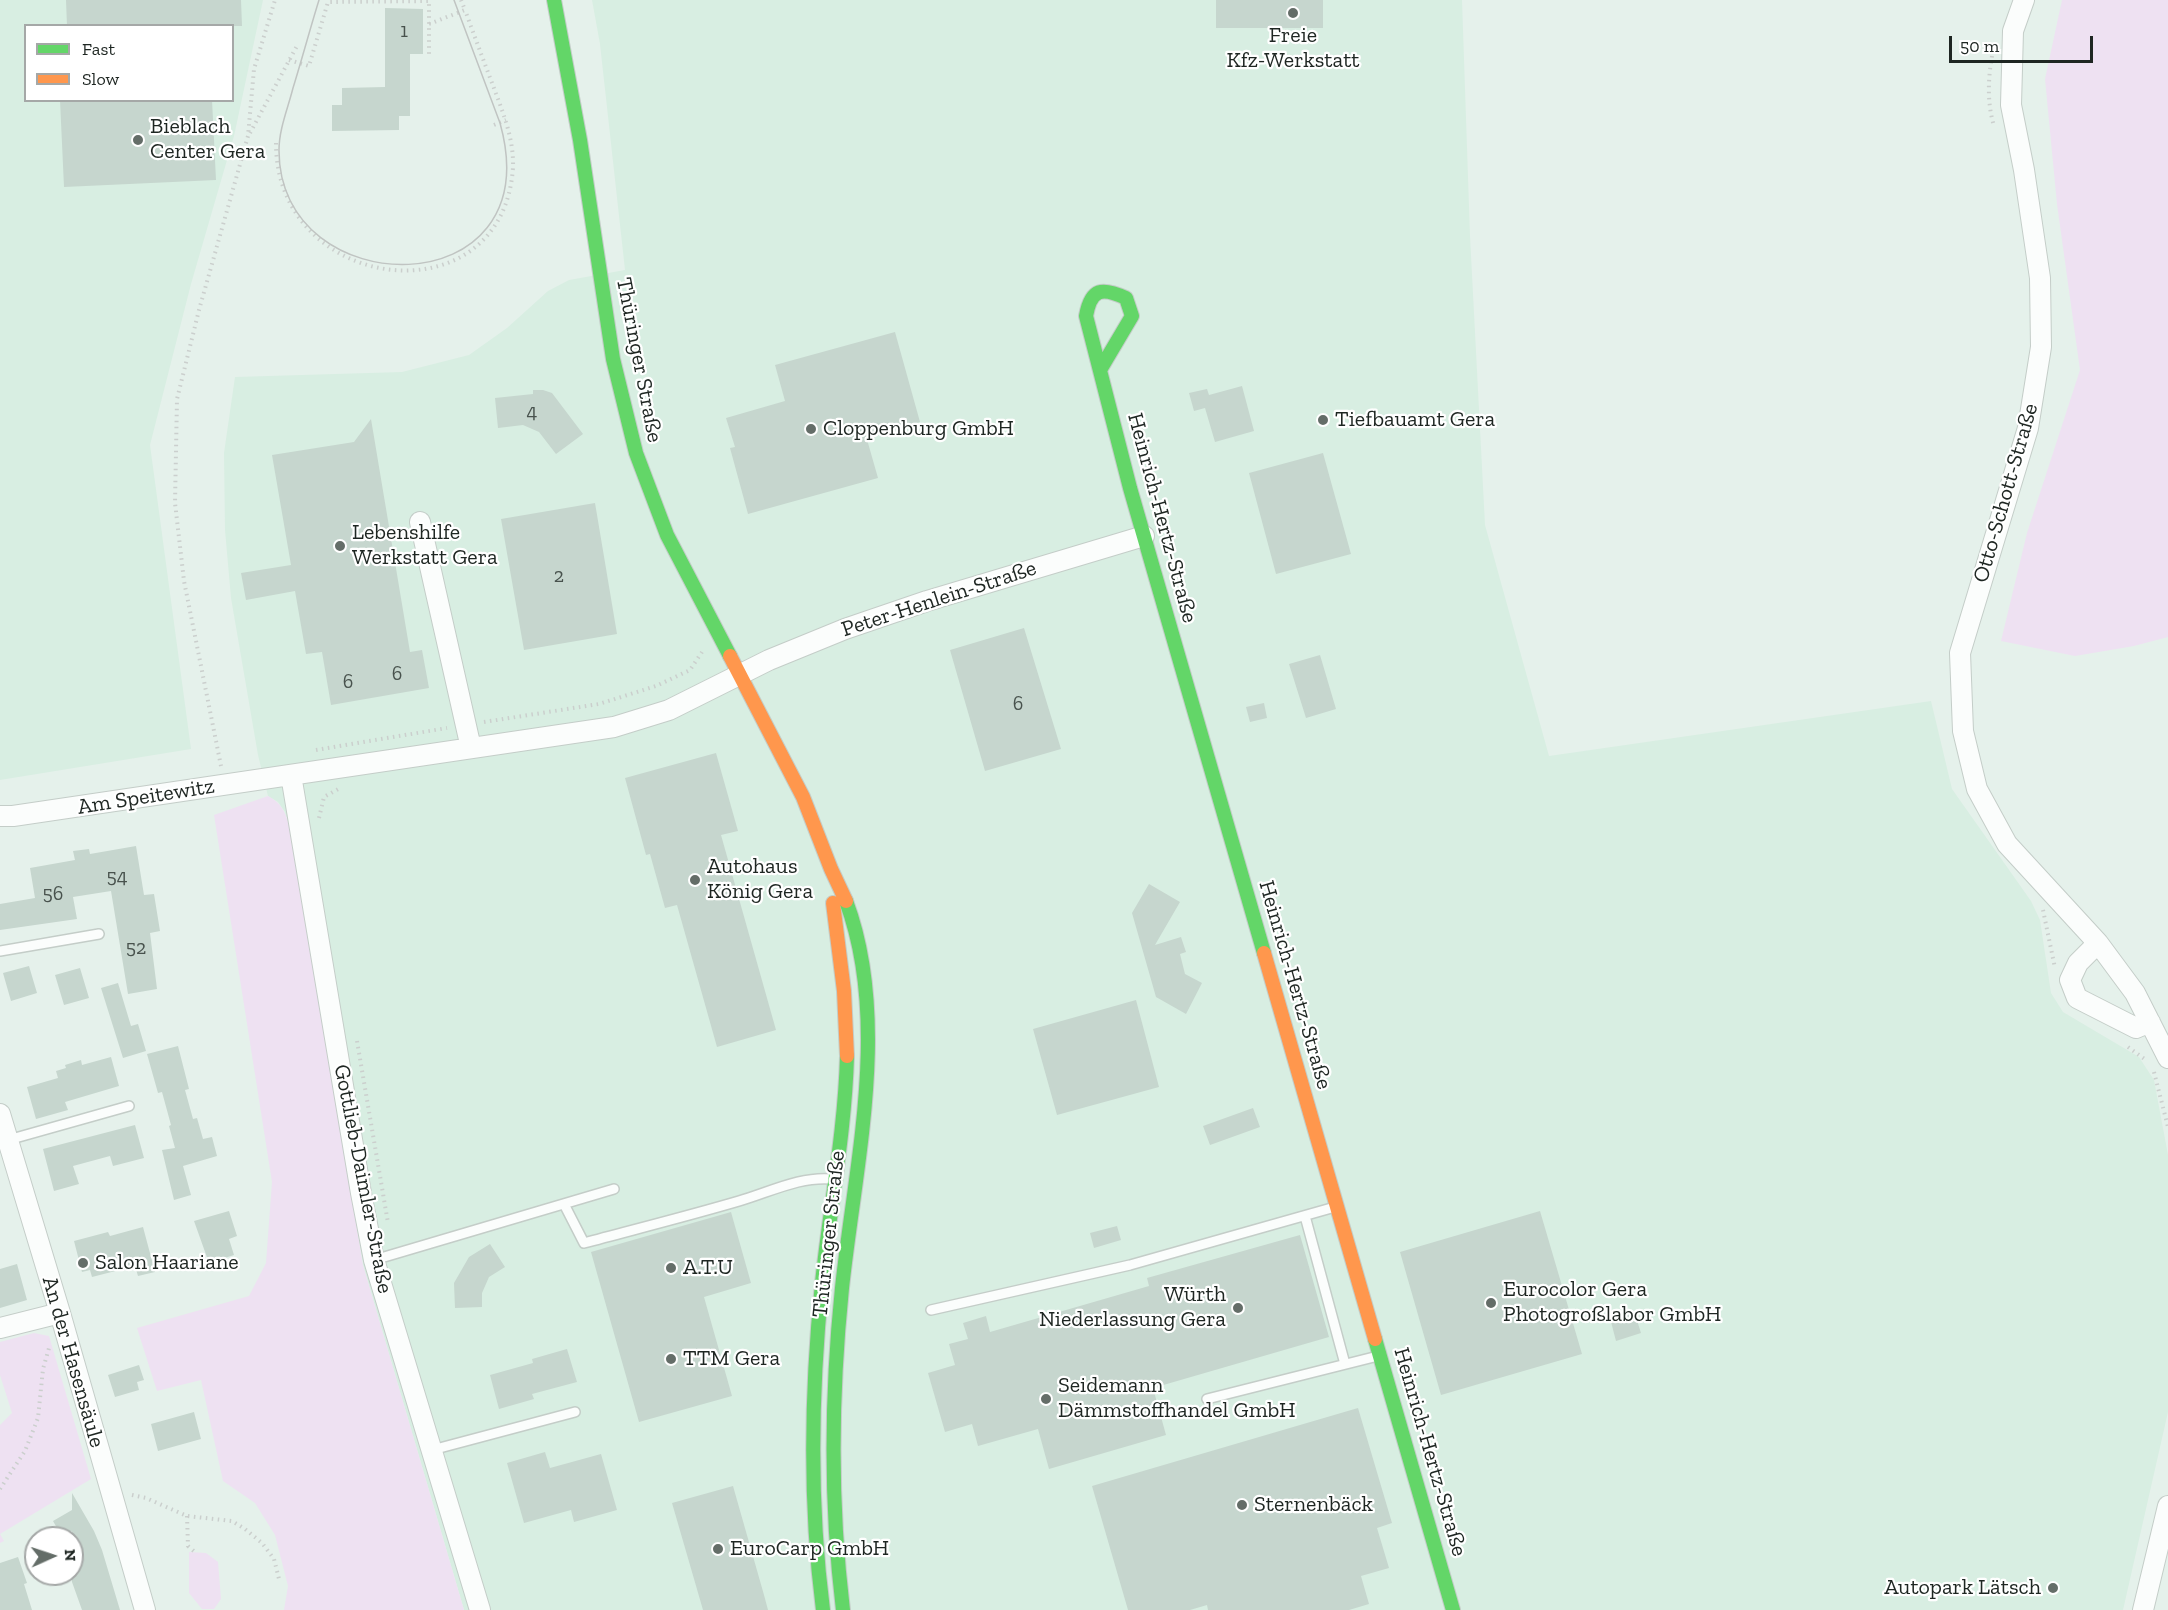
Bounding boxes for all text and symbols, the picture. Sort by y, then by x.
marker: Freie Kfz-Werkstatt [1286,6,1300,20]
house number: 1 [400,19,408,43]
place label: Freie Kfz-Werkstatt [1227,23,1359,74]
legend [24,24,234,102]
scale bar [1952,24,2096,62]
text: 50 m [1960,35,1999,57]
text: Fast [82,38,115,60]
text: Slow [82,68,119,90]
place label: Bieblach Center Gera [150,114,265,166]
marker: Bieblach Center Gera [131,133,145,147]
street label: Thüringer Straße [610,275,668,445]
house number: 4 [527,400,537,424]
street label: Otto-Schott-Straße [1968,400,2044,586]
place label: Tiefbauamt Gera [1335,407,1495,433]
street label: Heinrich-Hertz-Straße [1121,410,1203,626]
marker: Tiefbauamt Gera [1316,413,1330,427]
place label: Cloppenburg GmbH [823,416,1014,442]
marker: Cloppenburg GmbH [804,422,818,436]
place label: Lebenshilfe Werkstatt Gera [352,520,498,572]
marker: Lebenshilfe Werkstatt Gera [333,539,347,553]
street label: Peter-Henlein-Straße [838,555,1040,643]
house number: 2 [554,564,564,588]
house number: 6 [392,662,402,686]
house number: 6 [343,670,353,694]
house number: 6 [1013,692,1023,716]
street label: Am Speitewitz [76,773,216,821]
place label: Autohaus König Gera [707,854,813,906]
house number: 54 [106,865,128,889]
marker: Autohaus König Gera [688,873,702,887]
street label: Heinrich-Hertz-Straße [1253,878,1337,1092]
house number: 56 [43,882,63,906]
house number: 52 [126,936,146,960]
street label: Gottlieb-Daimler-Straße [328,1062,398,1296]
street label: Thüringer Straße [807,1149,851,1319]
place label: Salon Haariane [95,1250,239,1276]
place label: A.T.U [683,1255,733,1281]
marker: Salon Haariane [76,1256,90,1270]
marker: A.T.U [664,1261,678,1275]
street label: An der Hasensäule [36,1273,110,1451]
place label: Eurocolor Gera Photogroßlabor GmbH [1503,1277,1721,1328]
place label: Würth Niederlassung Gera [1039,1282,1226,1334]
marker: Eurocolor Gera Photogroßlabor GmbH [1484,1296,1498,1310]
marker: Würth Niederlassung Gera [1231,1301,1245,1315]
street label: Heinrich-Hertz-Straße [1388,1345,1472,1559]
place label: TTM Gera [683,1346,780,1372]
marker: TTM Gera [664,1352,678,1366]
place label: Seidemann Dämmstoffhandel GmbH [1058,1373,1295,1424]
marker: Seidemann Dämmstoffhandel GmbH [1039,1392,1053,1406]
place label: Sternenbäck [1254,1492,1373,1518]
marker: Sternenbäck [1235,1498,1249,1512]
north arrow [24,1526,84,1586]
place label: EuroCarp GmbH [730,1536,889,1562]
marker: EuroCarp GmbH [711,1542,725,1556]
text: N [61,1549,80,1562]
place label: Autopark Lätsch [1884,1575,2041,1601]
marker: Autopark Lätsch [2046,1581,2060,1595]

